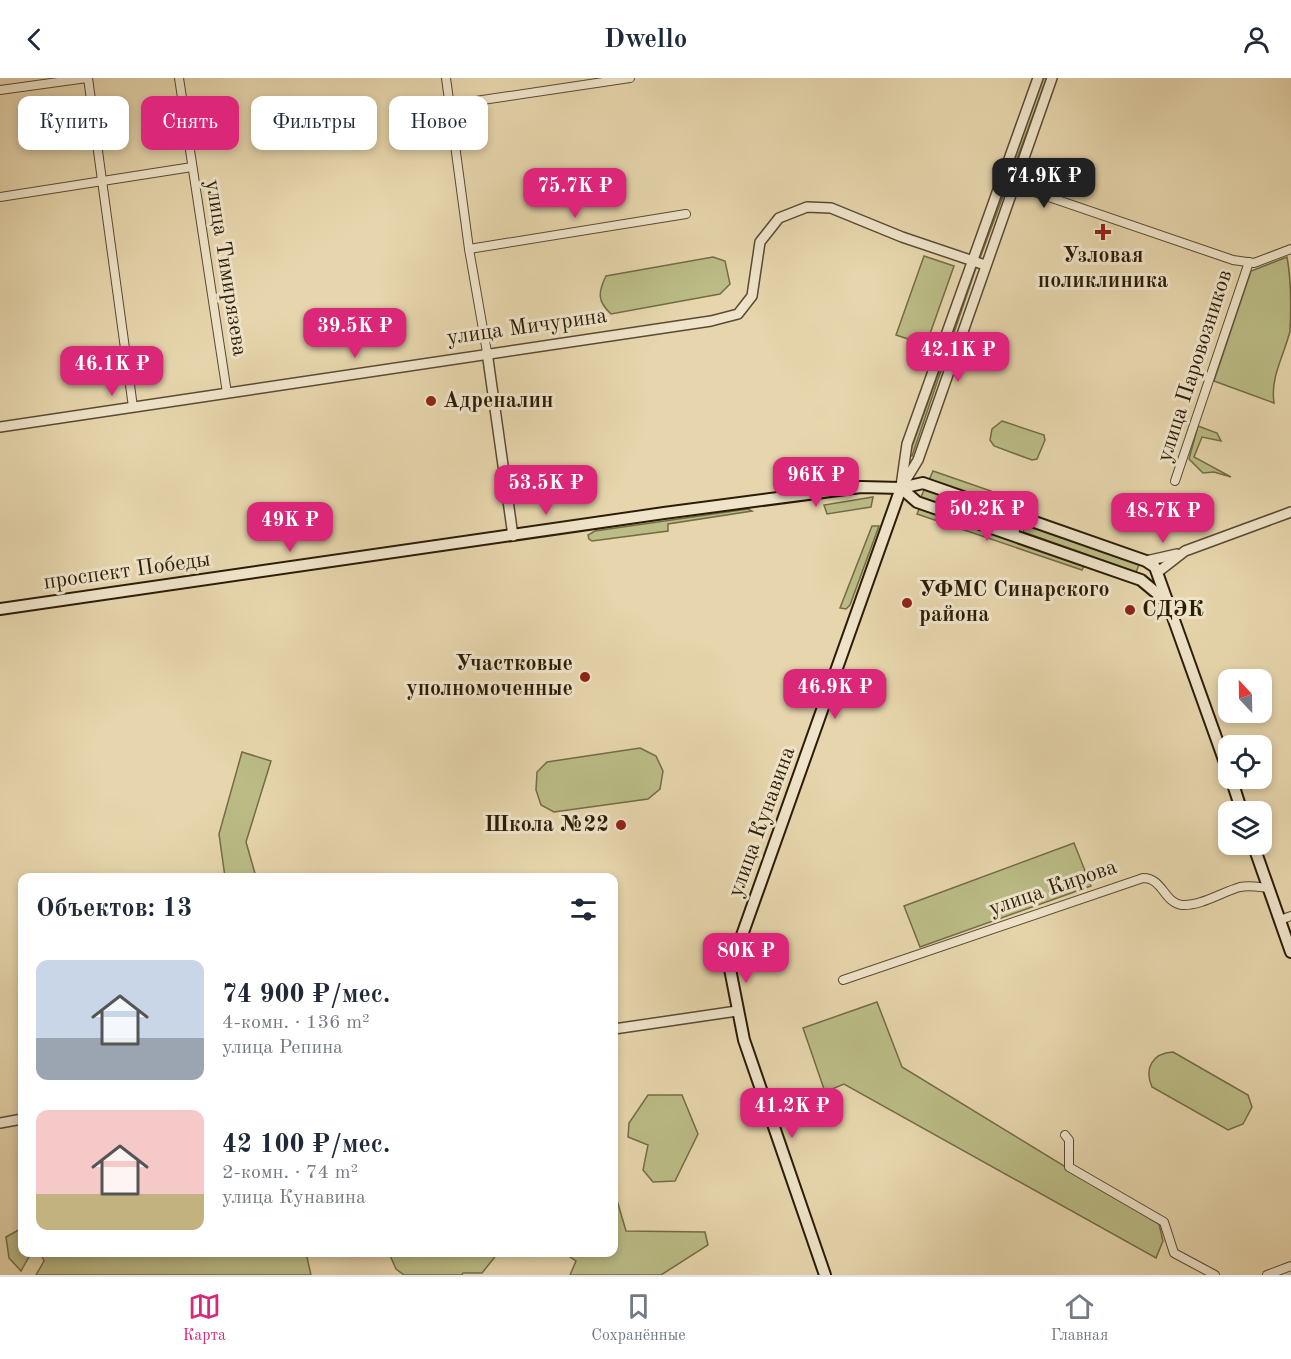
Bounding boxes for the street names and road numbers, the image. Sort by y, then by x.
street label: улица Тимирязева [201,178,251,358]
street label: улица Паровозников [1154,267,1236,465]
street label: улица Мичурина [445,305,609,349]
street label: проспект Победы [42,548,212,594]
street label: улица Кунавина [725,744,799,900]
street label: улица Кирова [986,856,1120,920]

